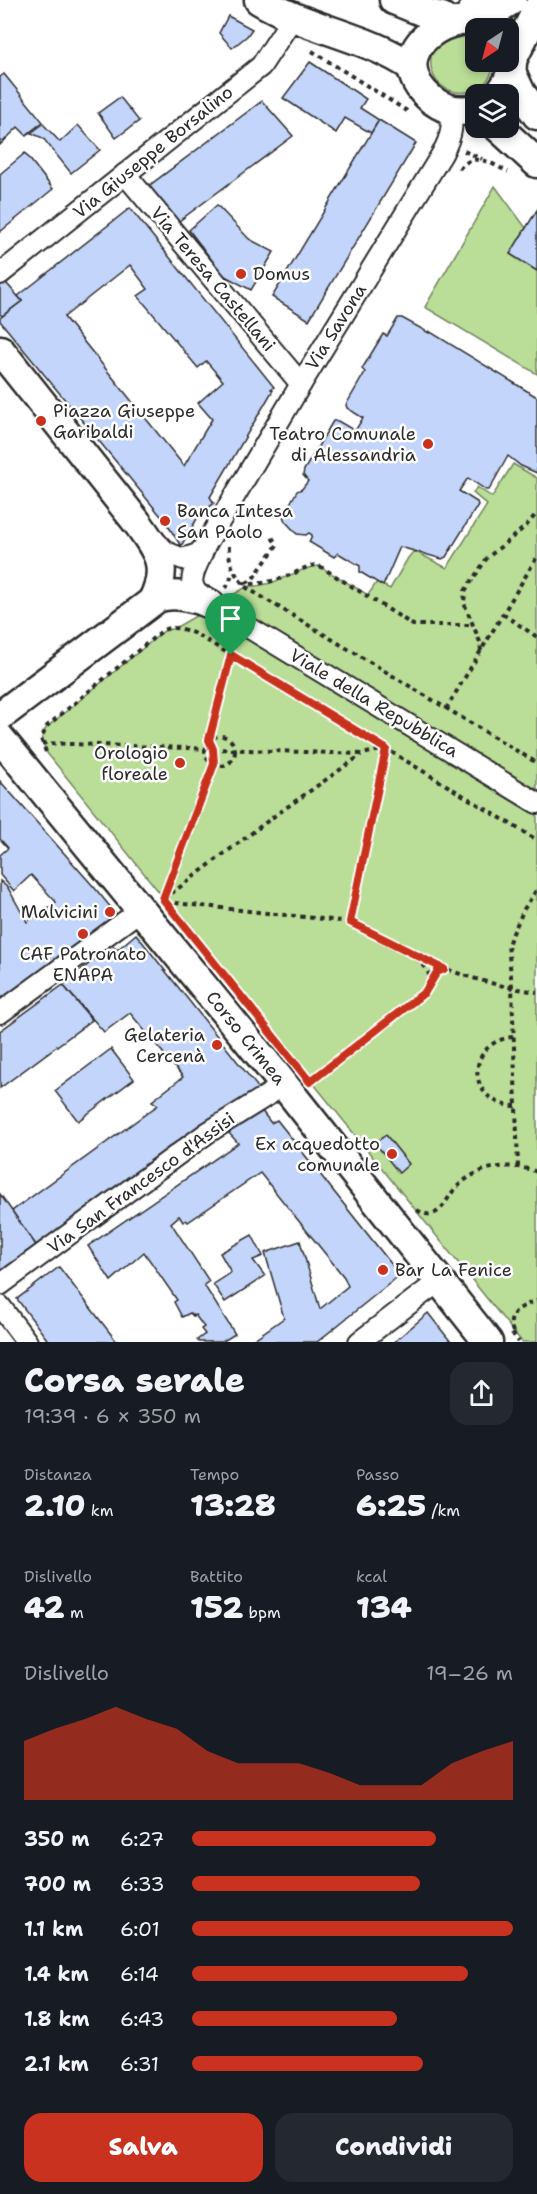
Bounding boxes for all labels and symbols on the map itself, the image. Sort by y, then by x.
north arrow [465,18,519,72]
street label: Via Giuseppe Borsalino [68,80,238,224]
street label: Via Teresa Castellani [145,201,281,357]
place label: Domus [253,262,310,286]
marker: Domus [234,267,248,281]
street label: Via Savona [300,279,372,375]
place label: Piazza Giuseppe Garibaldi [53,399,195,444]
marker: Piazza Giuseppe Garibaldi [34,414,48,428]
place label: Teatro Comunale di Alessandria [269,422,416,467]
marker: Teatro Comunale di Alessandria [421,437,435,451]
place label: Banca Intesa San Paolo [177,499,293,544]
marker: Banca Intesa San Paolo [158,514,172,528]
pin [205,593,256,655]
street label: Viale della Repubblica [285,643,463,763]
place label: Orologio floreale [94,741,168,786]
marker: Orologio floreale [173,756,187,770]
place label: Malvicini [21,900,98,924]
marker: Malvicini [103,905,117,919]
marker: CAF Patronato ENAPA [76,927,90,941]
place label: CAF Patronato ENAPA [20,942,146,987]
street label: Corso Crimea [201,986,291,1090]
place label: Gelateria Cercenà [124,1023,205,1068]
marker: Gelateria Cercenà [210,1038,224,1052]
street label: Via San Francesco d'Assisi [42,1107,240,1259]
place label: Ex acquedotto comunale [255,1132,380,1177]
marker: Ex acquedotto comunale [385,1147,399,1161]
place label: Bar La Fenice [395,1258,512,1282]
marker: Bar La Fenice [376,1263,390,1277]

